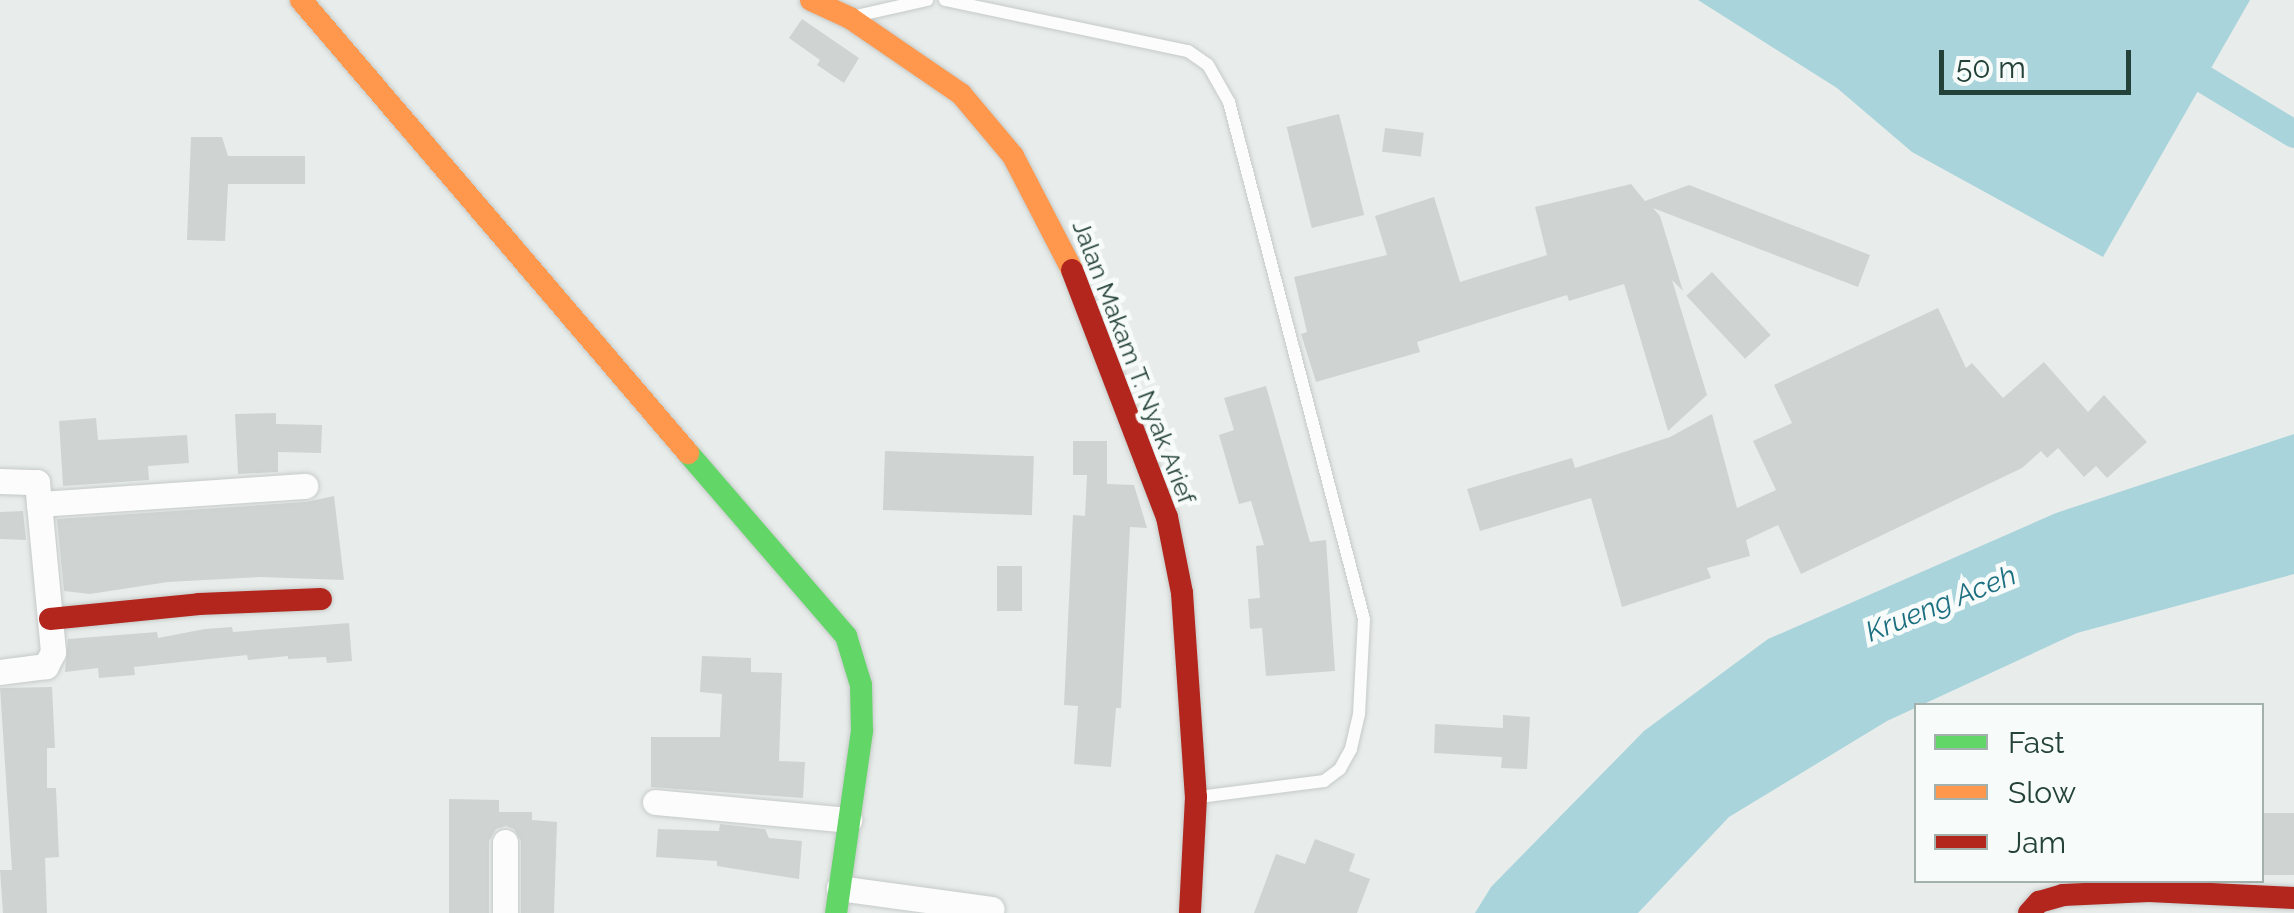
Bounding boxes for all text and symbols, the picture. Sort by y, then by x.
scale bar [1944,30,2136,92]
text: 50 m [1956,50,2026,85]
street label: Jalan Makam T. Nyak Arief [1066,215,1202,509]
water label: Krueng Aceh [1861,558,2021,650]
legend [1914,703,2264,883]
text: Fast [2008,725,2065,760]
text: Slow [2008,775,2076,810]
text: Jam [2008,825,2066,860]

